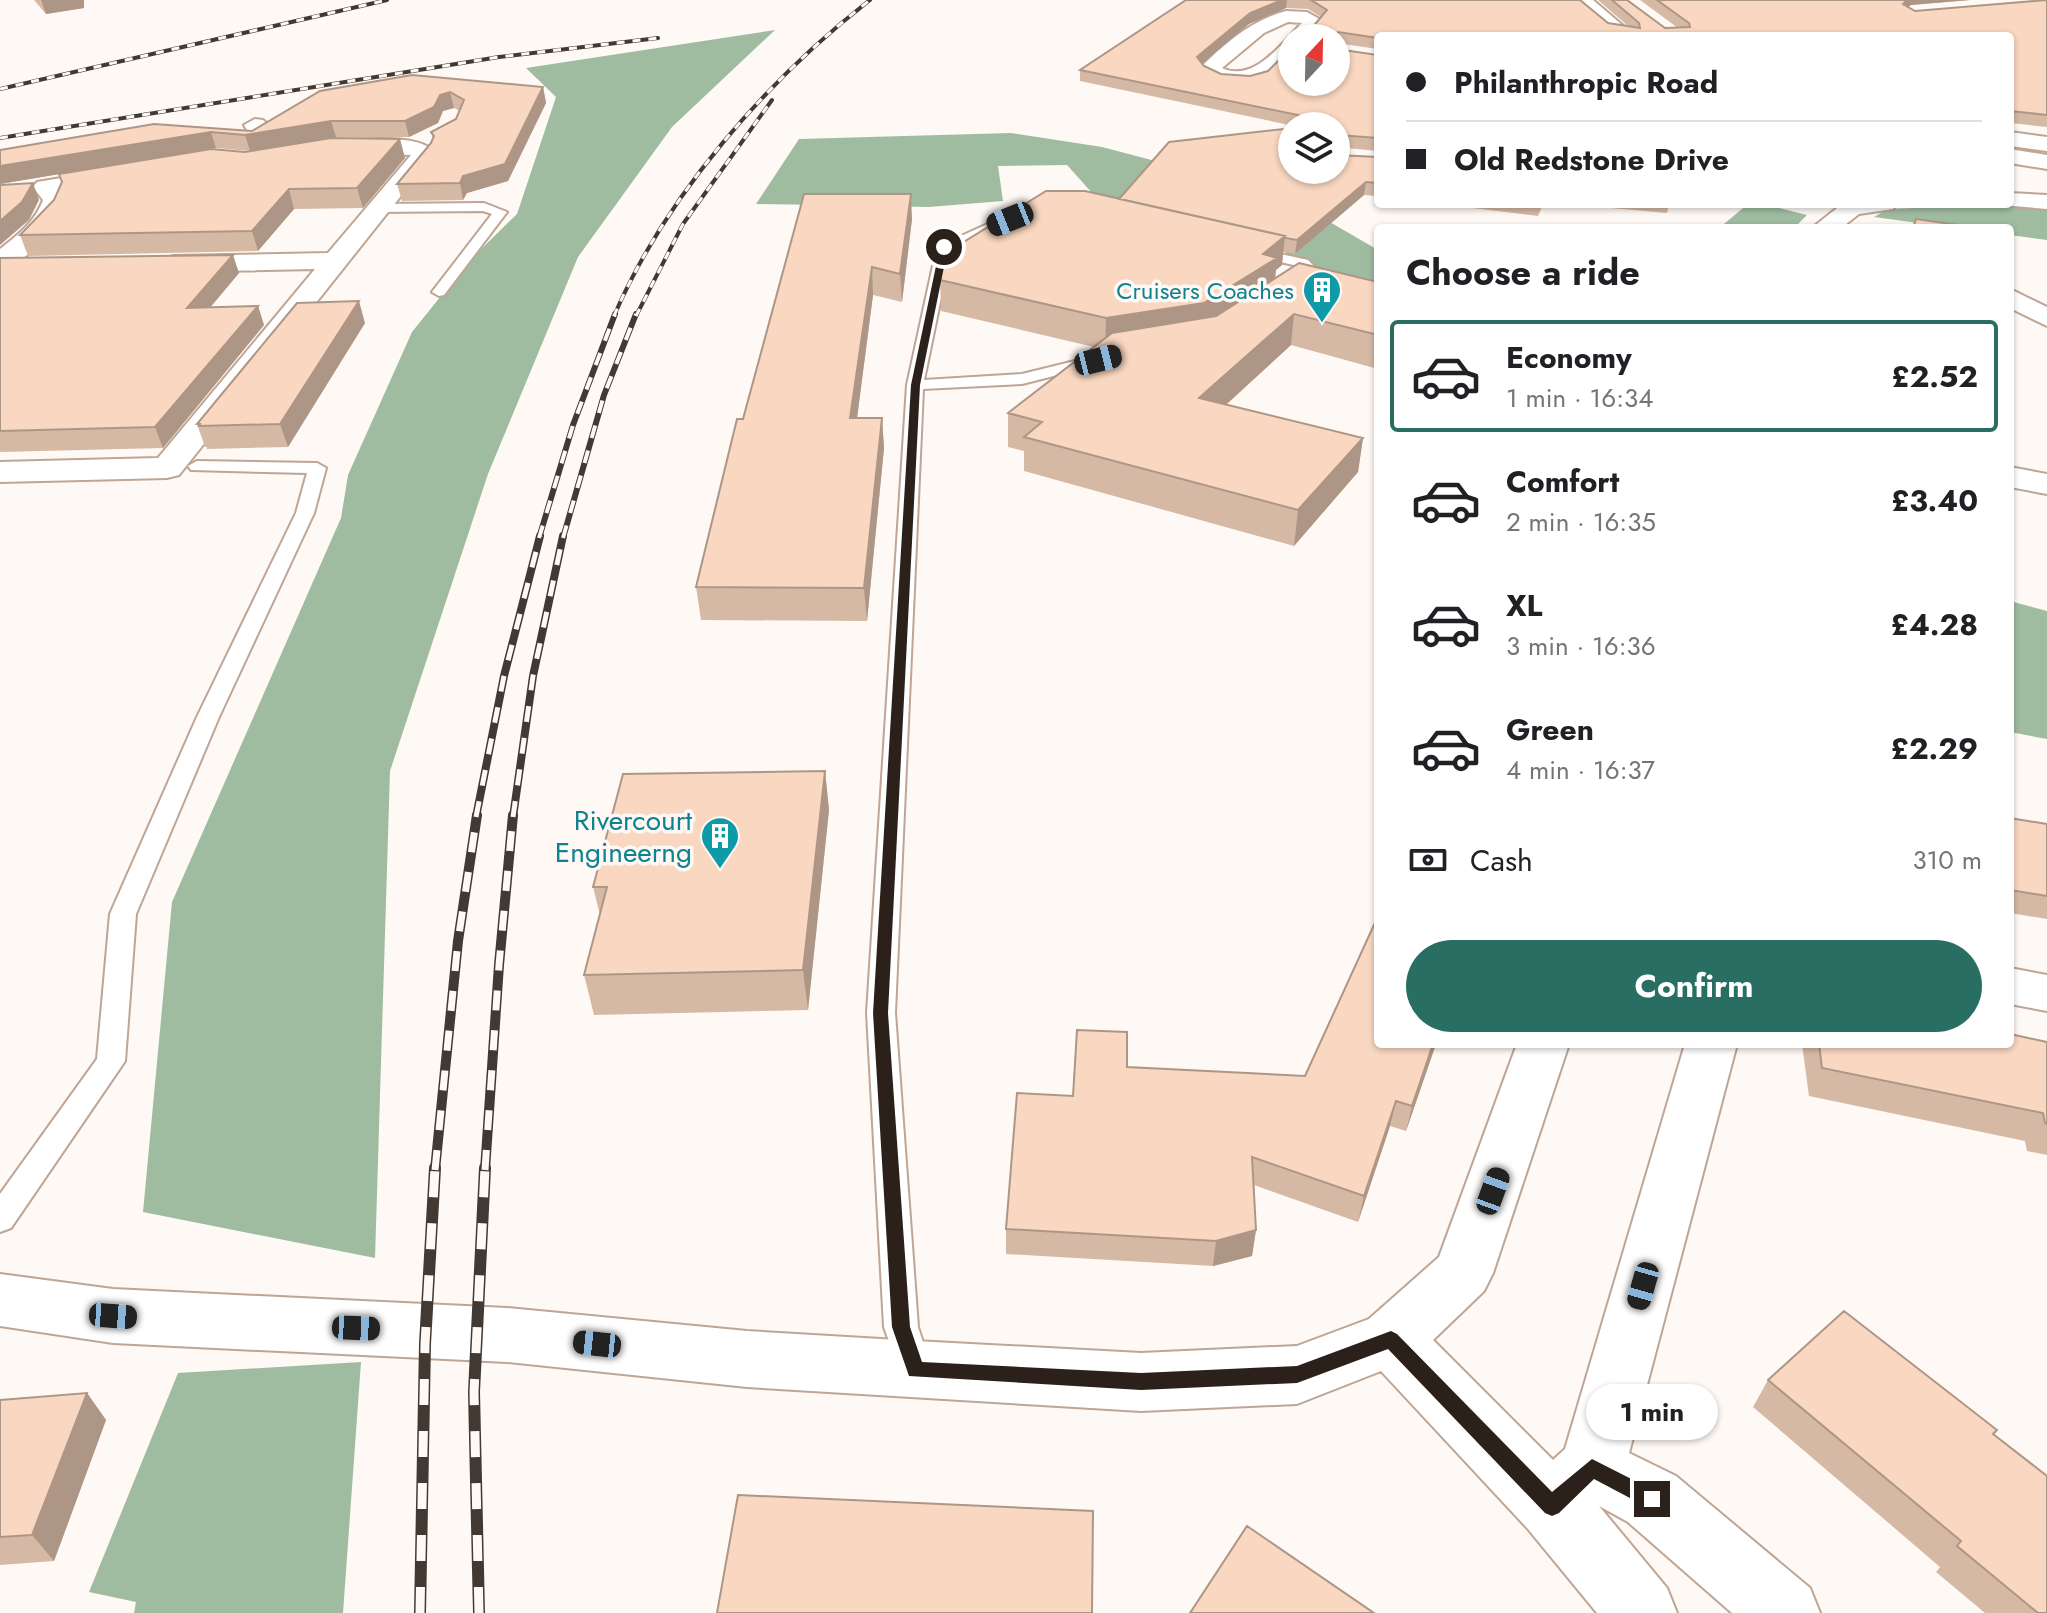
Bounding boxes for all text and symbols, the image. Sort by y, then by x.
north arrow [1278,24,1350,96]
map controls [1278,24,1350,184]
text: Philanthropic Road [1454,61,1718,104]
button: layers [1278,112,1350,184]
text: Old Redstone Drive [1454,138,1729,181]
car [983,199,1037,239]
route start [926,229,962,265]
text: Choose a ride [1406,246,1640,298]
building icon: Cruisers Coaches [1301,269,1343,324]
place label: Cruisers Coaches [1116,273,1294,308]
text: Economy [1506,336,1632,379]
icon: car [1410,340,1482,412]
car [1072,343,1124,377]
text: £2.52 [1891,355,1978,398]
text: 1 min · 16:34 [1506,379,1653,417]
text: Comfort [1506,460,1619,503]
icon: car [1410,464,1482,536]
text: £3.40 [1891,479,1978,522]
text: 2 min · 16:35 [1506,503,1656,541]
text: XL [1506,584,1542,627]
icon: car [1410,588,1482,660]
text: £4.28 [1891,603,1978,646]
text: 3 min · 16:36 [1506,627,1656,665]
text: Green [1506,708,1594,751]
icon: car [1410,712,1482,784]
text: £2.29 [1891,727,1978,770]
text: 4 min · 16:37 [1506,751,1655,789]
place label: Rivercourt Engineerng [555,800,692,873]
building icon: Rivercourt Engineerng [699,815,741,870]
icon: cash [1406,838,1450,882]
text: Cash [1470,839,1533,882]
text: 310 m [1912,841,1982,879]
button: Confirm [1406,940,1982,1032]
car [1474,1164,1512,1218]
car [1625,1260,1661,1312]
car [88,1302,138,1330]
car [332,1315,380,1341]
car [572,1330,622,1358]
callout: 1 min [1586,1383,1718,1439]
text: 1 min [1620,1393,1684,1431]
route end [1634,1481,1670,1517]

